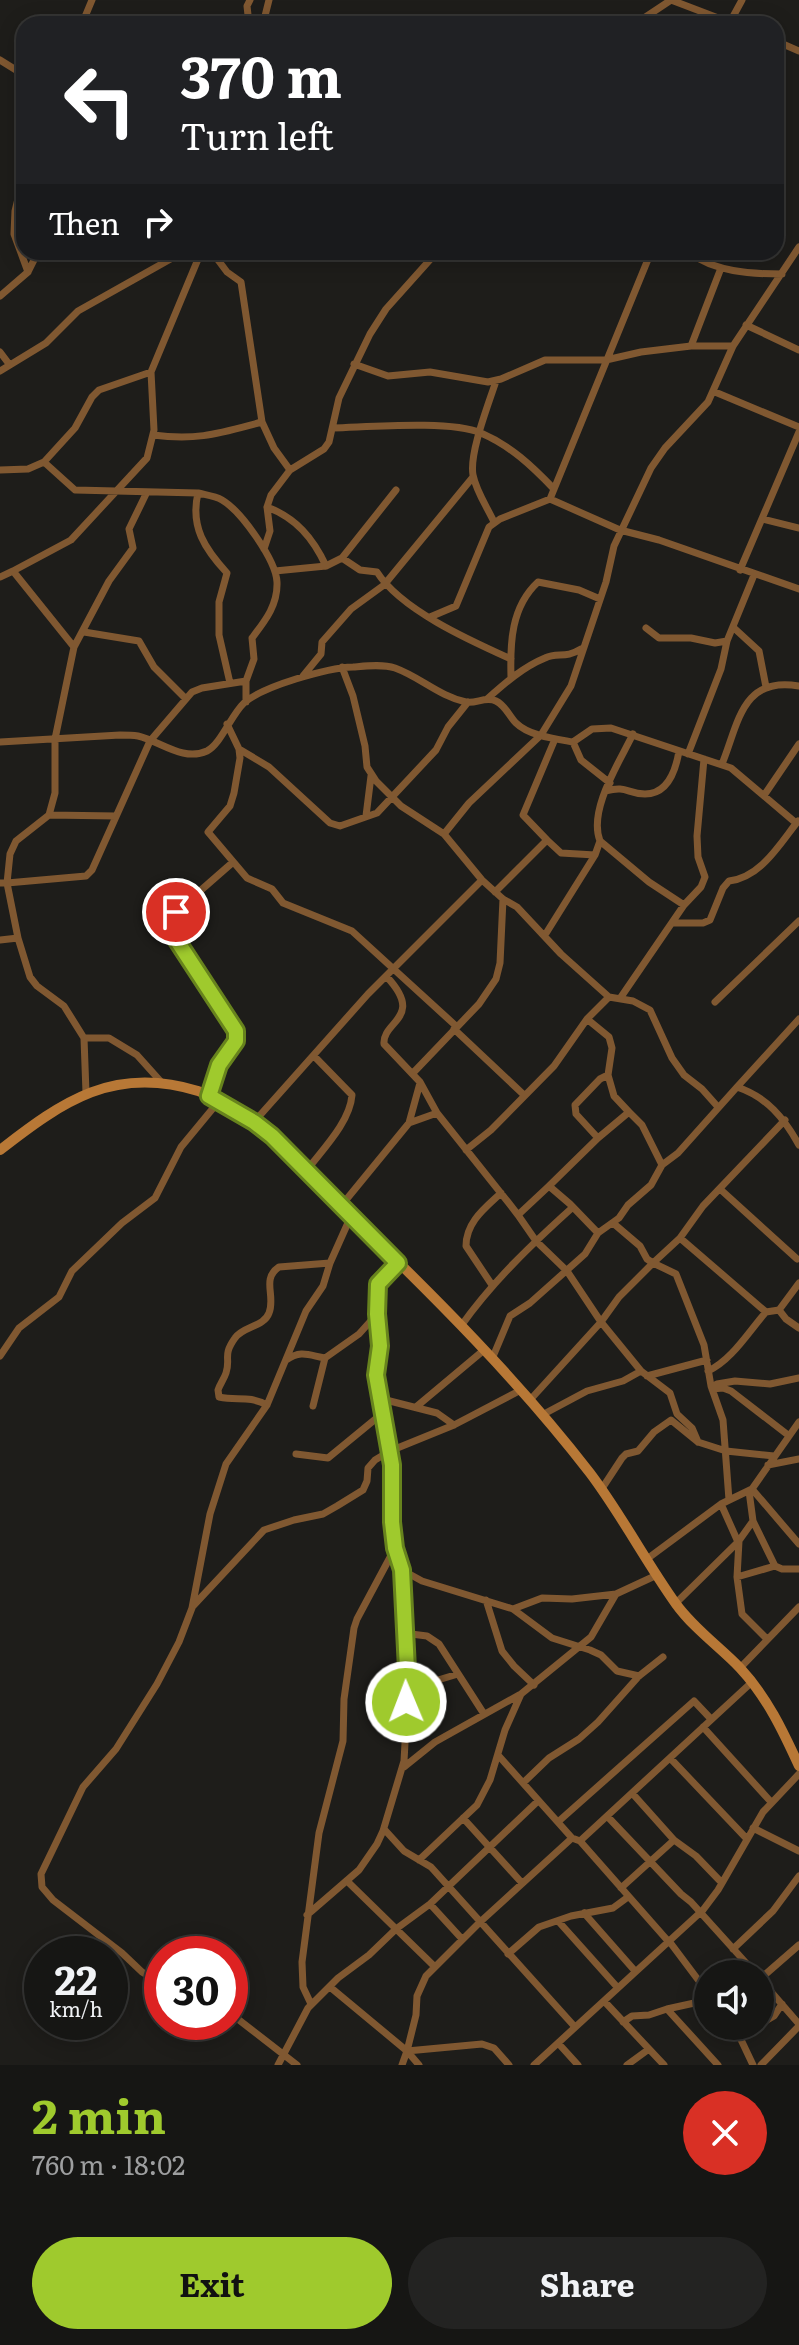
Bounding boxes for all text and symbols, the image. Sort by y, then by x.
text: 370 m [180,32,342,115]
icon: left [48,48,152,152]
text: Turn left [180,108,334,161]
text: Then [48,200,120,244]
icon: right [136,200,180,244]
pin [142,878,210,946]
icon: arrive [154,890,198,934]
position arrow [364,1660,448,1744]
speed limit sign: 30 [144,1936,248,2040]
text: 22 [55,1948,97,2007]
map controls [694,1960,774,2040]
button: sound [694,1960,774,2040]
text: km/h [49,1993,103,2023]
text: 2 min [32,2078,166,2149]
button: close [683,2091,767,2175]
text: 760 m · 18:02 [32,2144,185,2183]
button: Exit [32,2237,392,2329]
button: Share [408,2237,767,2329]

